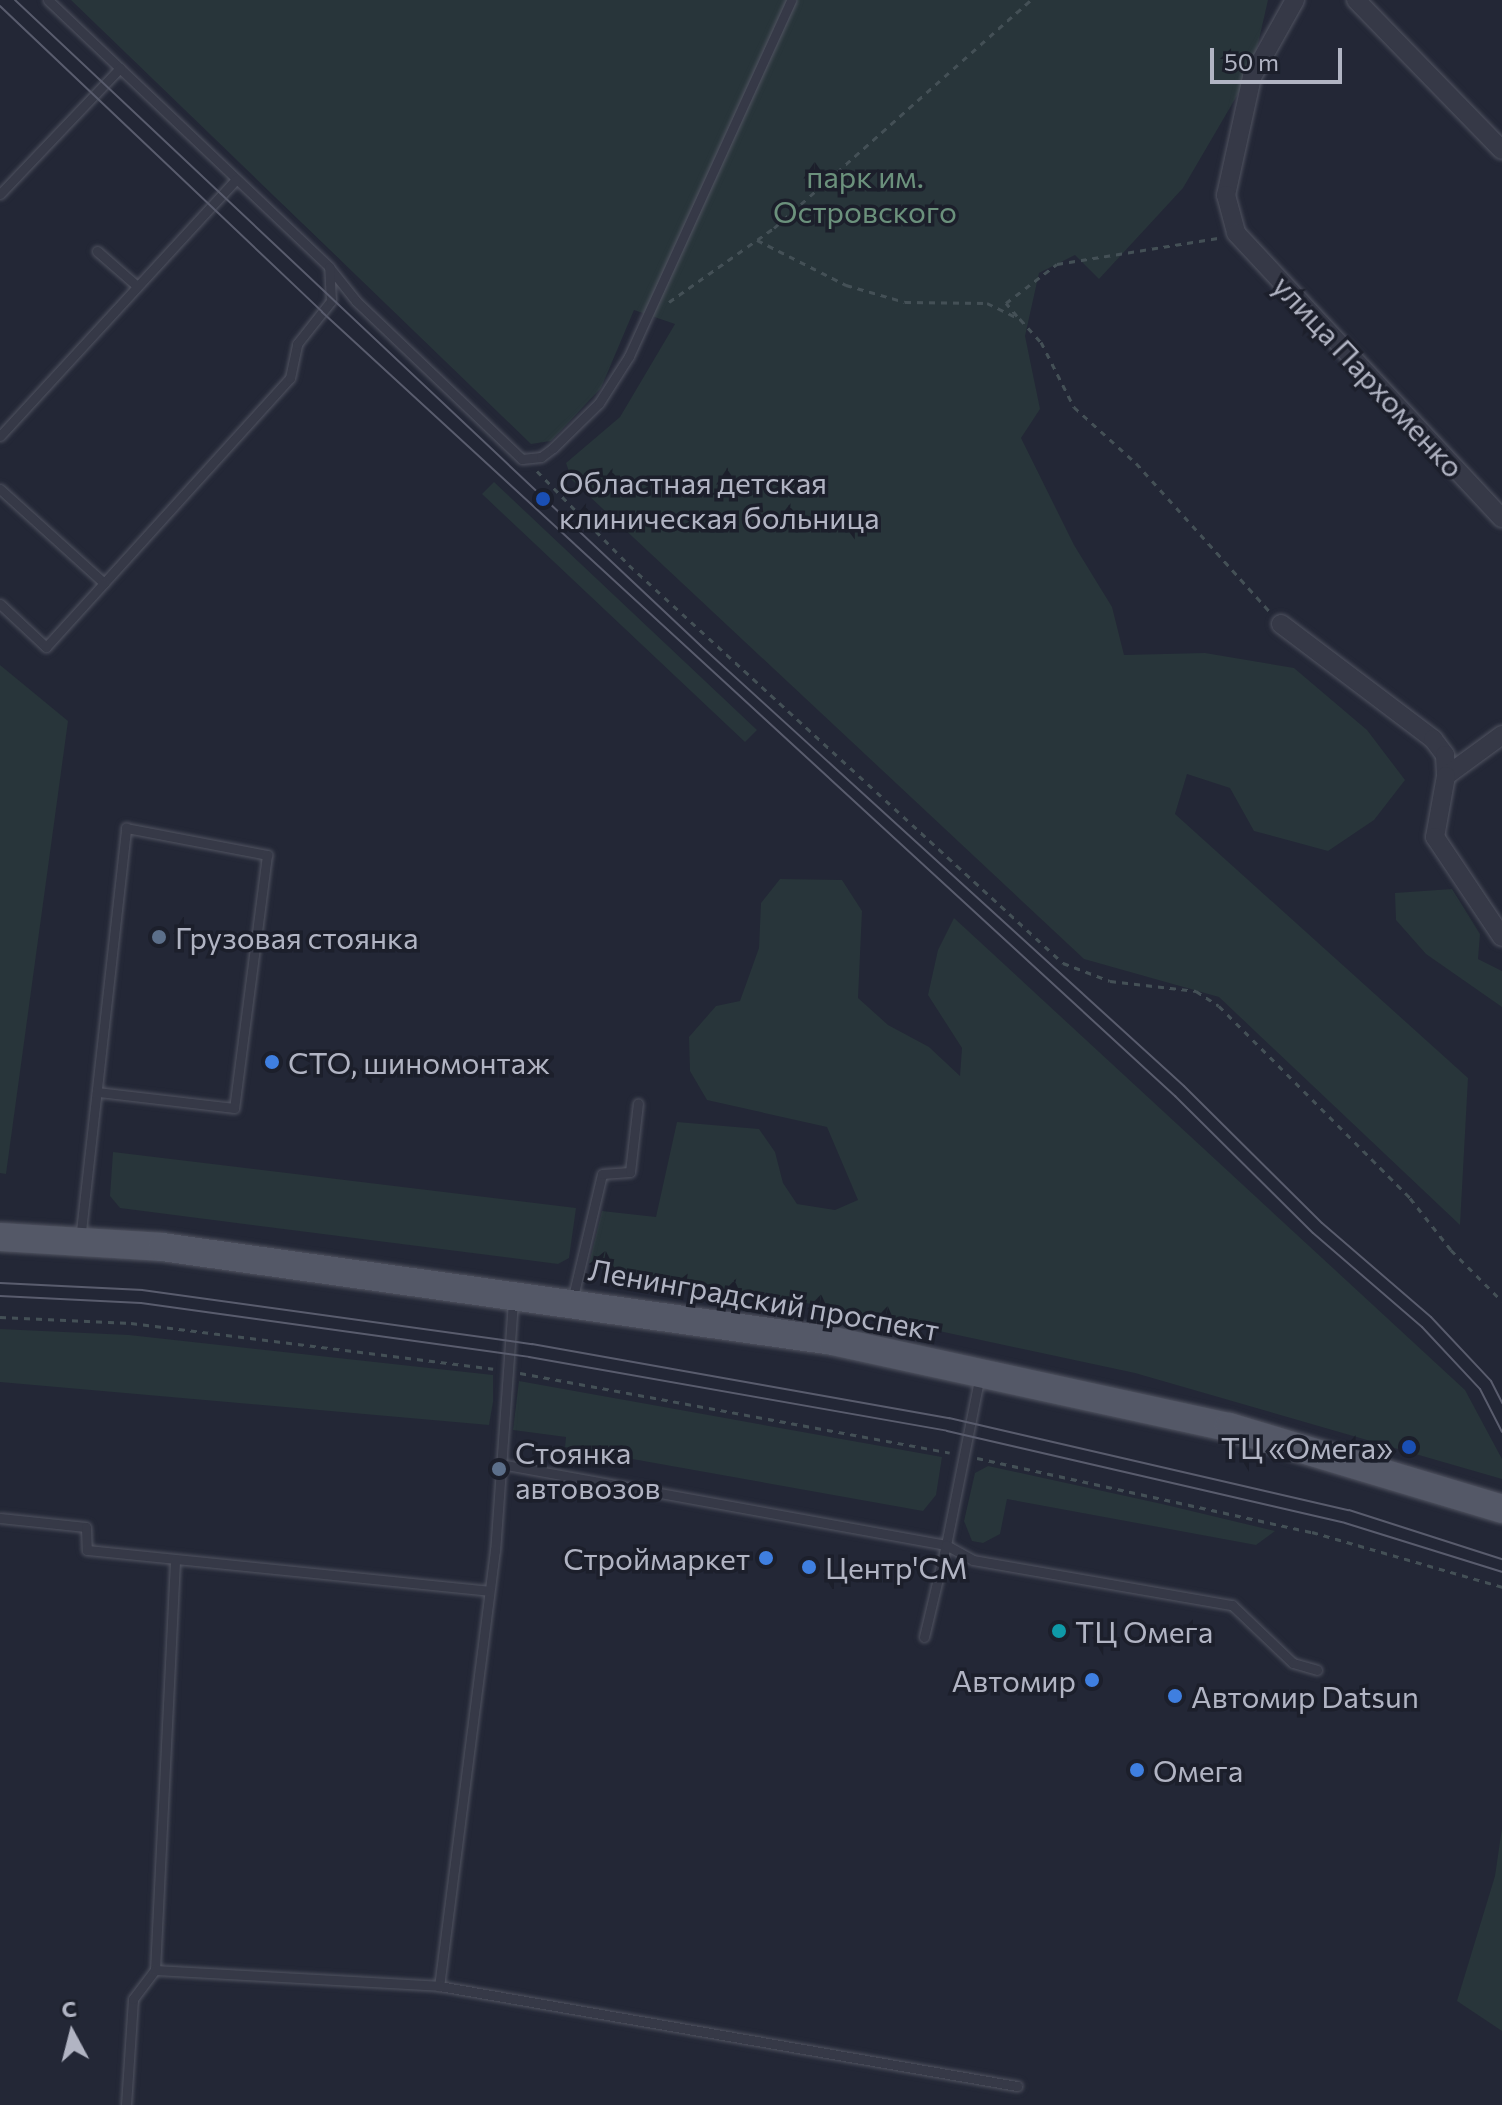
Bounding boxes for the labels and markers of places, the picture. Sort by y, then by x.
place label: Областная детская клиническая больница [559,464,879,534]
marker: Областная детская клиническая больница [534,490,552,508]
place label: Грузовая стоянка [175,919,419,955]
marker: Грузовая стоянка [150,928,168,946]
place label: СТО, шиномонтаж [288,1044,550,1080]
marker: СТО, шиномонтаж [263,1053,281,1071]
place label: ТЦ «Омега» [1221,1429,1393,1465]
place label: Стоянка автовозов [515,1434,660,1504]
marker: ТЦ «Омега» [1400,1438,1418,1456]
marker: Стоянка автовозов [490,1460,508,1478]
place label: Строймаркет [563,1540,750,1576]
marker: Строймаркет [757,1549,775,1567]
place label: Центр'СМ [825,1549,968,1585]
marker: Центр'СМ [800,1558,818,1576]
place label: ТЦ Омега [1075,1613,1213,1649]
marker: ТЦ Омега [1050,1622,1068,1640]
place label: Автомир [952,1662,1076,1698]
marker: Автомир [1083,1671,1101,1689]
place label: Автомир Datsun [1191,1678,1419,1714]
marker: Автомир Datsun [1166,1687,1184,1705]
place label: Омега [1153,1752,1243,1788]
marker: Омега [1128,1761,1146,1779]

